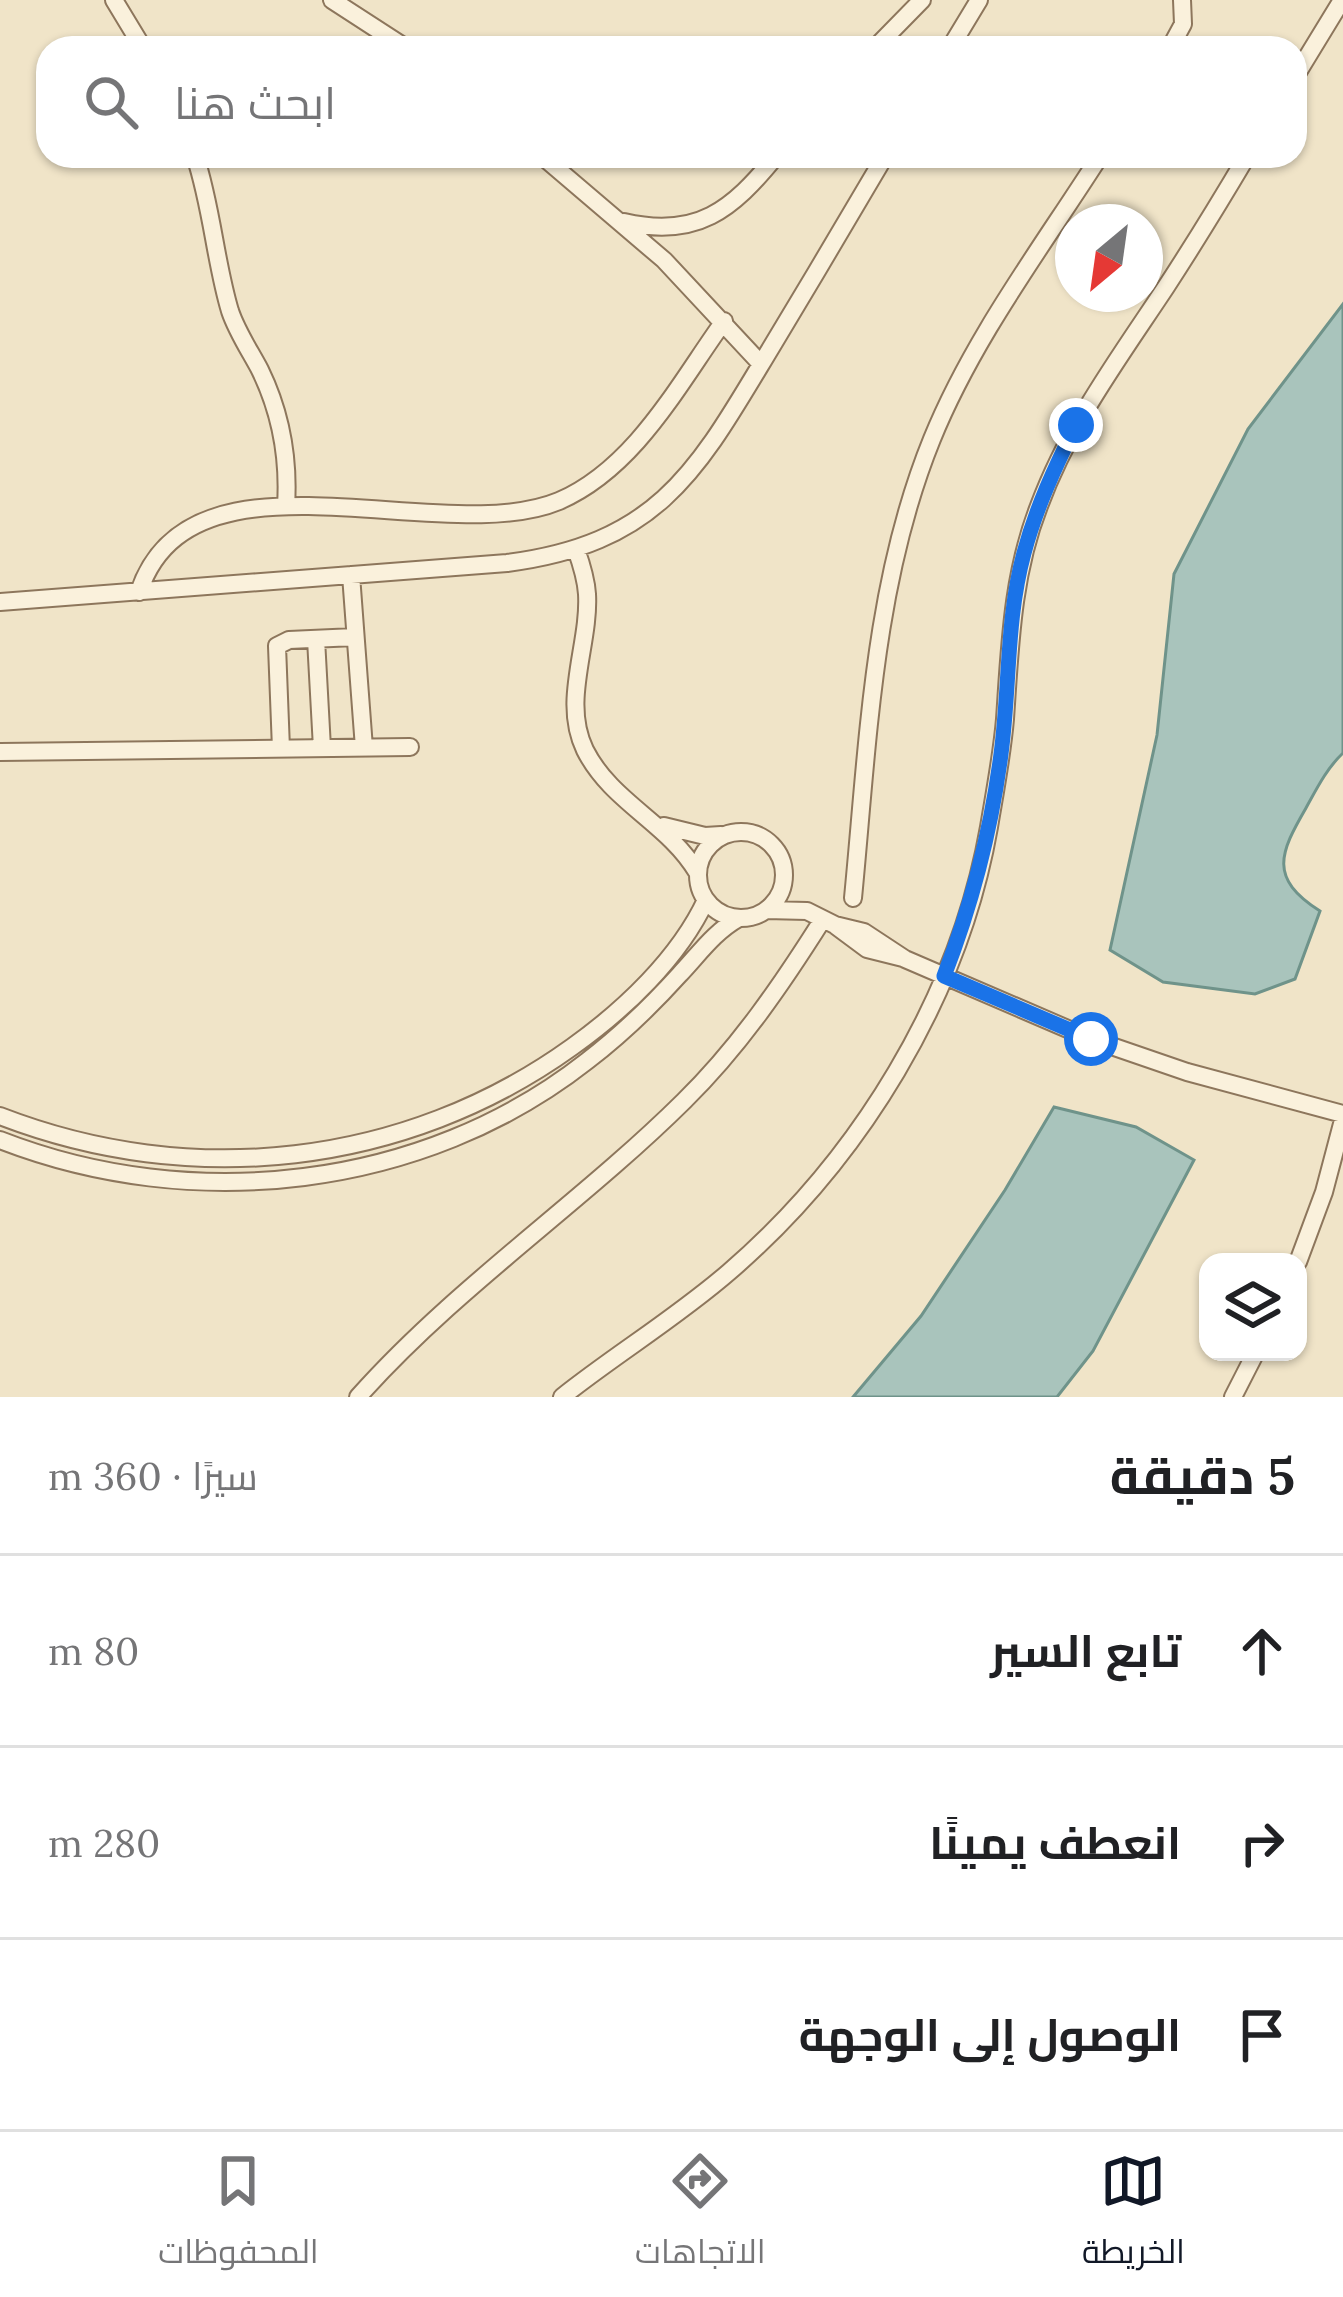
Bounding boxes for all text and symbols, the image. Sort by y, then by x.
search box [36,36,1307,168]
icon: search [78,69,144,135]
text: ابحث هنا [174,74,336,131]
north arrow [1055,204,1163,312]
route end [1049,398,1103,452]
route start [1064,1012,1118,1066]
map controls [1199,1253,1307,1361]
button: layers [1199,1253,1307,1361]
text: 5 دقيقة [1110,1443,1295,1508]
text: سيرًا · 360 m [48,1451,258,1501]
icon: ahead [1229,1618,1295,1684]
text: تابع السير [990,1622,1181,1679]
text: 80 m [48,1626,139,1676]
icon: right [1229,1810,1295,1876]
text: انعطف يمينًا [929,1814,1181,1871]
text: 280 m [48,1818,160,1868]
icon: arrive [1229,2002,1295,2068]
text: الوصول إلى الوجهة [799,2006,1181,2063]
tab: المحفوظات [158,2148,319,2282]
tab: الاتجاهات [635,2148,766,2282]
tab: الخريطة [1082,2148,1185,2282]

